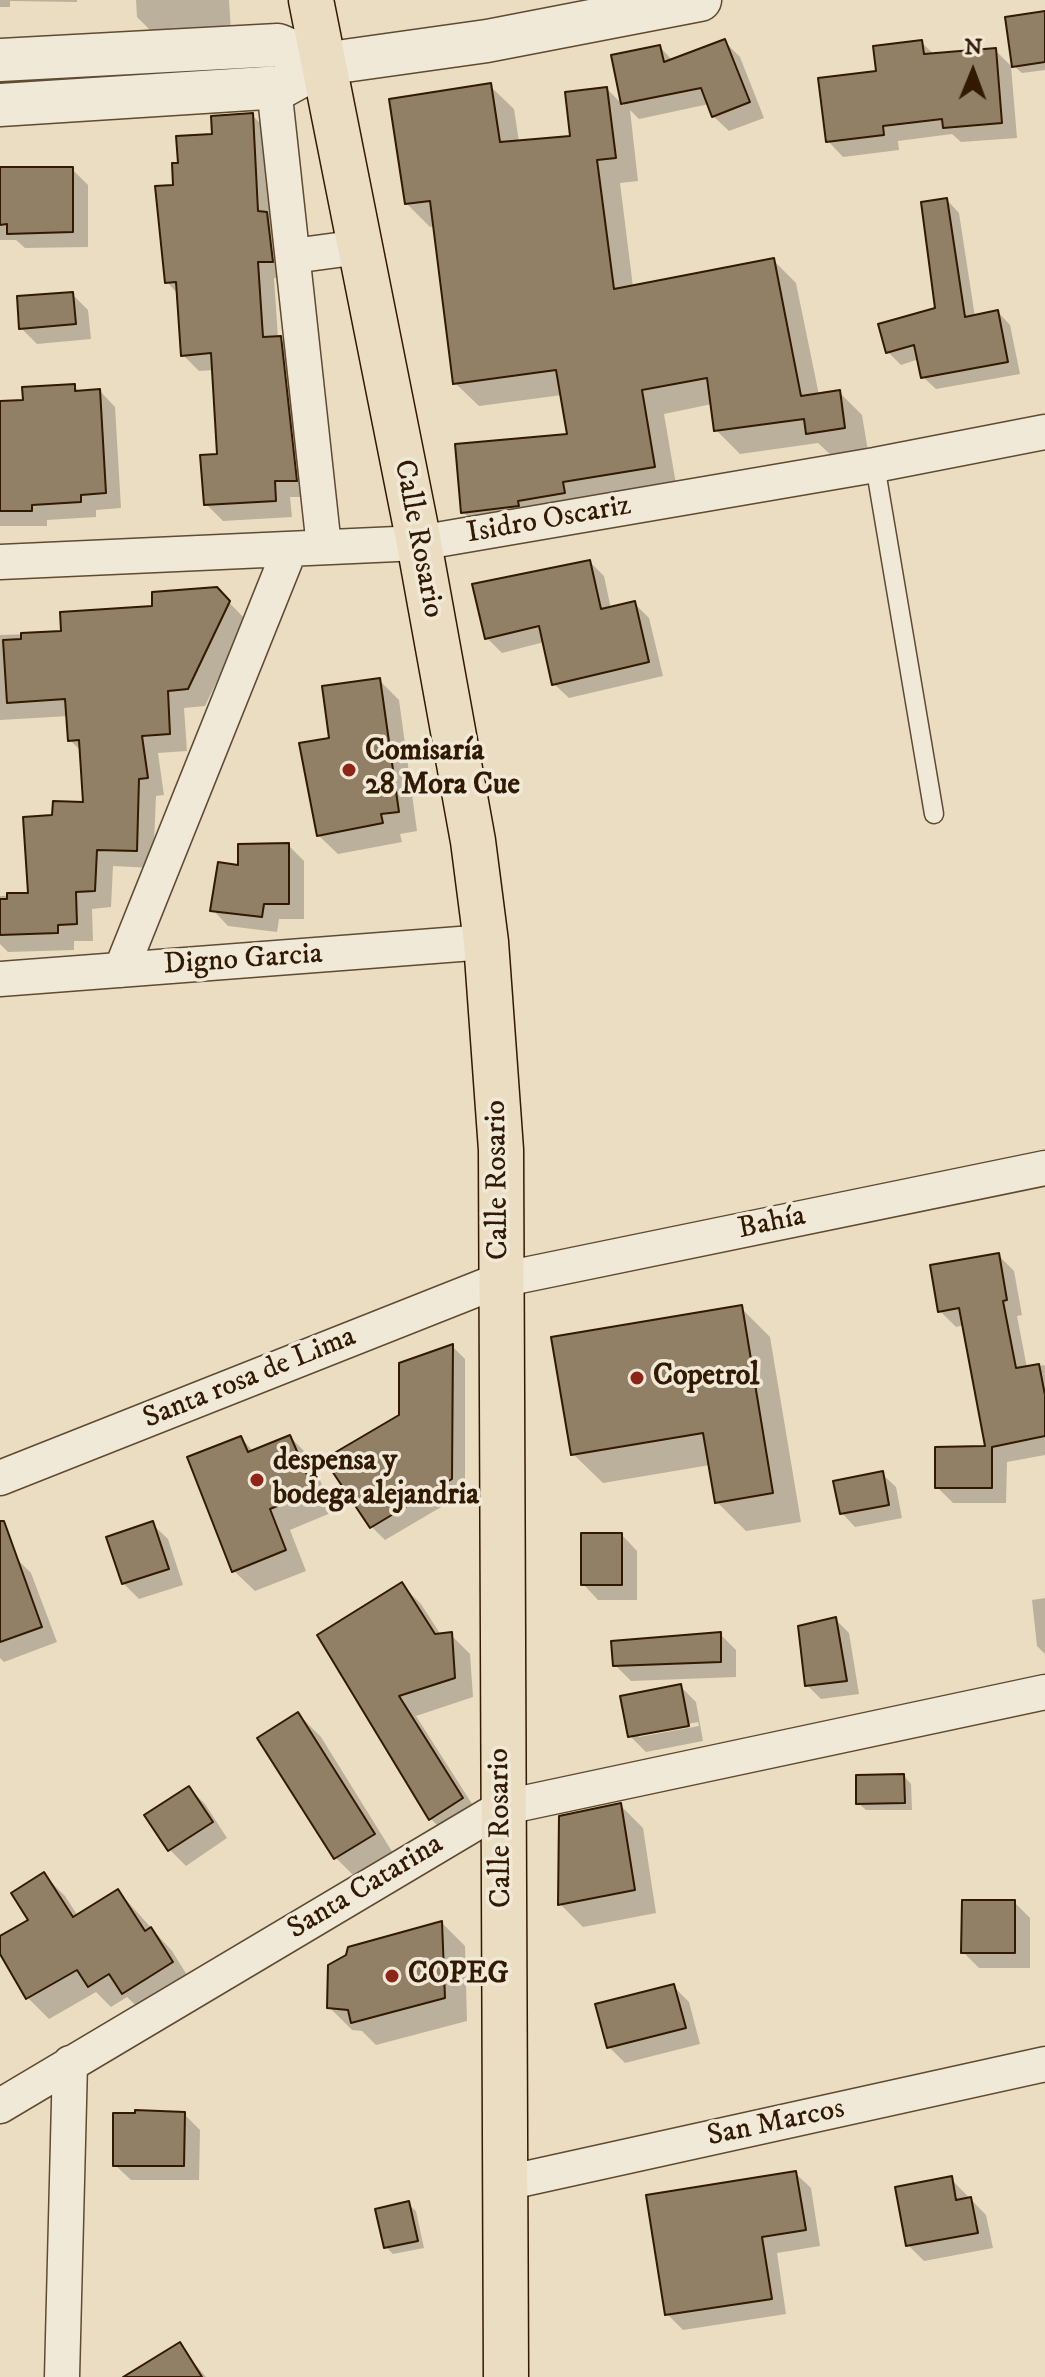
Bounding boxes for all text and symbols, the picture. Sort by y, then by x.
north arrow [933,32,1013,112]
text: N [964,34,983,61]
street label: Calle Rosario [384,457,450,621]
street label: Isidro Oscariz [464,489,634,553]
place label: Comisaría 28 Mora Cue [365,735,520,806]
marker: Comisaría 28 Mora Cue [340,761,358,779]
street label: Digno Garcia [162,937,324,985]
street label: Calle Rosario [480,1100,518,1260]
street label: Bahía [735,1199,809,1249]
street label: Santa rosa de Lima [138,1320,362,1438]
place label: Copetrol [653,1360,759,1396]
marker: Copetrol [628,1369,646,1387]
place label: despensa y bodega alejandria [273,1445,479,1516]
marker: despensa y bodega alejandria [248,1471,266,1489]
street label: Calle Rosario [483,1748,521,1908]
street label: Santa Catarina [282,1827,450,1949]
place label: COPEG [408,1958,509,1994]
marker: COPEG [383,1967,401,1985]
street label: San Marcos [704,2092,848,2156]

